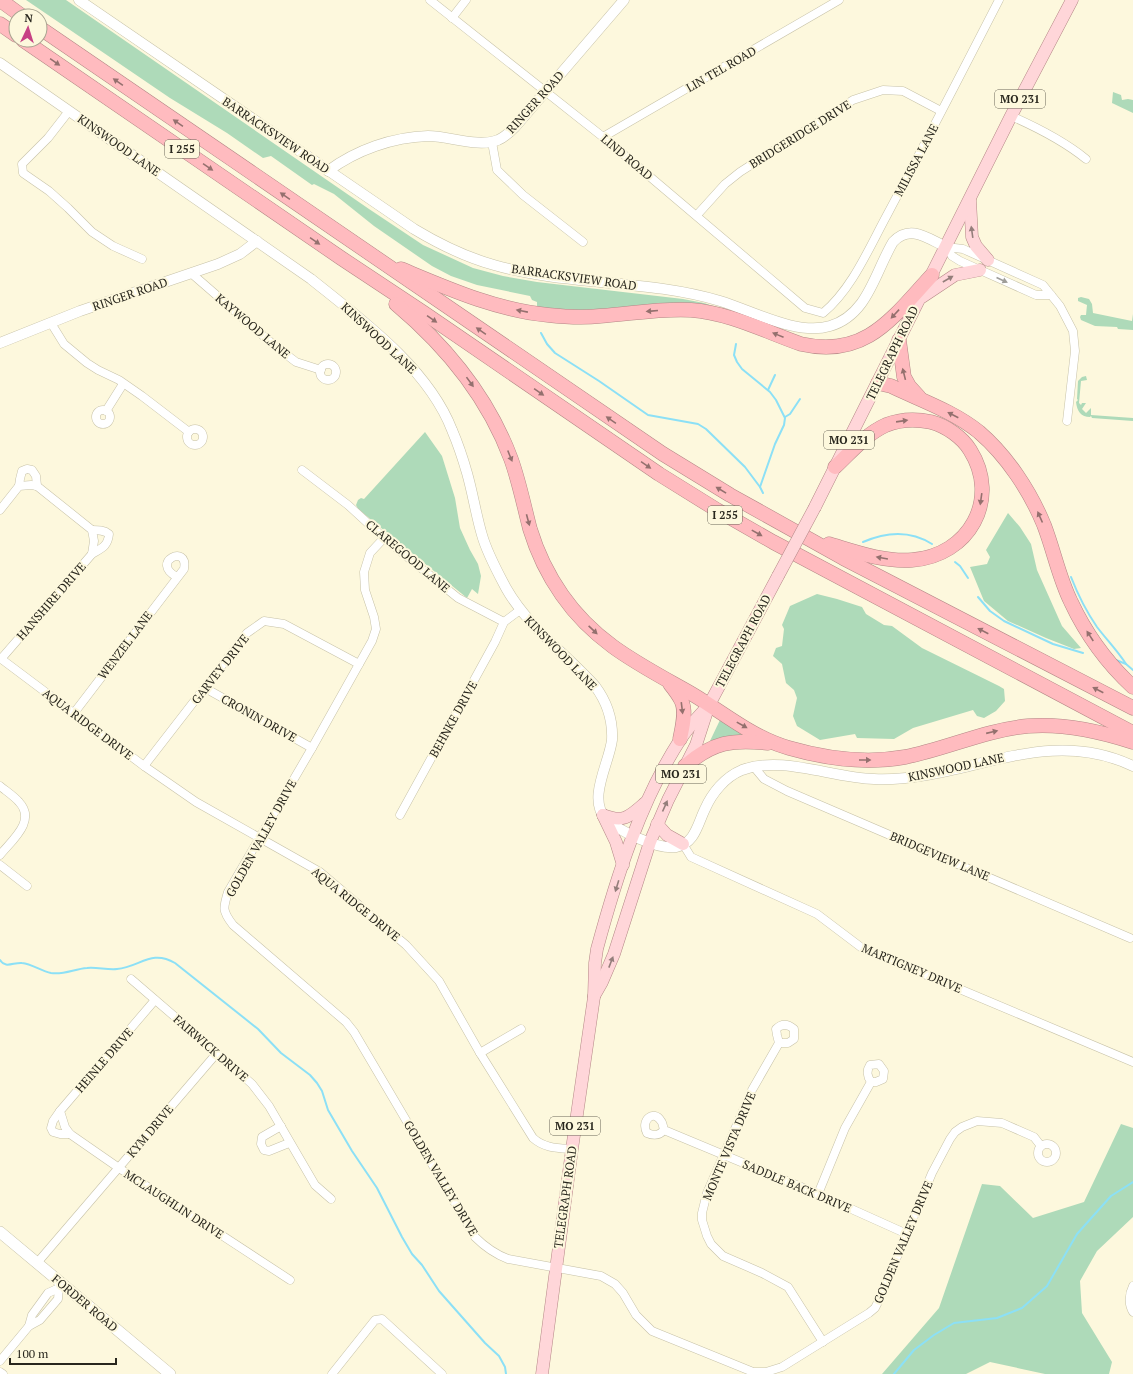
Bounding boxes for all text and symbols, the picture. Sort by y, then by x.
north arrow [8,8,48,48]
text: N [24,11,34,25]
street label: LIN TEL ROAD [683,43,759,95]
one-way arrow [50,58,60,66]
street label: RINGER ROAD [503,68,567,136]
one-way arrow [113,78,123,86]
road number: MO 231 [995,90,1045,108]
street label: BARRACKSVIEW ROAD [220,94,332,176]
street label: BRIDGERIDGE DRIVE [746,97,854,171]
street label: KINSWOOD LANE [75,111,163,179]
one-way arrow [173,119,183,127]
street label: MILISSA LANE [891,121,941,199]
street label: LIND ROAD [598,131,656,183]
road number: I 255 [165,140,199,158]
one-way arrow [202,164,214,171]
one-way arrow [280,192,291,200]
one-way arrow [969,226,975,238]
one-way arrow [310,237,321,245]
street label: BARRACKSVIEW ROAD [511,261,637,293]
street label: RINGER ROAD [90,274,170,314]
one-way arrow [942,276,954,283]
one-way arrow [997,277,1008,283]
street label: KAYWOOD LANE [213,290,293,362]
street label: KINSWOOD LANE [338,299,420,377]
street label: TELEGRAPH ROAD [863,303,921,403]
one-way arrow [516,308,528,314]
one-way arrow [646,308,658,315]
one-way arrow [891,309,900,319]
one-way arrow [426,315,437,323]
one-way arrow [476,327,486,335]
one-way arrow [771,331,783,337]
one-way arrow [901,367,907,379]
one-way arrow [466,376,474,387]
one-way arrow [534,388,544,396]
one-way arrow [947,412,959,418]
one-way arrow [606,416,616,424]
one-way arrow [896,418,908,424]
road number: MO 231 [824,431,874,449]
one-way arrow [507,451,513,463]
one-way arrow [641,461,652,469]
one-way arrow [715,486,727,493]
one-way arrow [978,493,984,505]
road number: I 255 [708,506,742,524]
one-way arrow [1037,511,1043,522]
one-way arrow [525,514,531,526]
street label: CLAREGOOD LANE [363,516,453,596]
one-way arrow [751,530,763,537]
one-way arrow [876,555,889,561]
street label: HANSHIRE DRIVE [13,559,89,643]
street label: TELEGRAPH ROAD [712,592,774,690]
street label: WENZEL LANE [95,608,155,682]
street label: KINSWOOD LANE [522,613,600,693]
one-way arrow [587,626,598,635]
one-way arrow [977,627,989,634]
street label: GARVEY DRIVE [188,631,252,707]
one-way arrow [1086,631,1094,641]
street label: BEHNKE DRIVE [426,678,480,760]
street label: AQUA RIDGE DRIVE [40,685,136,763]
one-way arrow [1093,687,1104,693]
street label: CRONIN DRIVE [219,691,299,745]
one-way arrow [679,701,686,714]
one-way arrow [736,722,748,729]
one-way arrow [985,729,998,735]
street label: KINSWOOD LANE [907,750,1005,784]
one-way arrow [859,757,872,763]
road number: MO 231 [656,765,706,783]
street label: GOLDEN VALLEY DRIVE [222,777,300,899]
one-way arrow [662,801,668,812]
street label: BRIDGEVIEW LANE [888,828,992,884]
street label: AQUA RIDGE DRIVE [309,864,403,944]
one-way arrow [613,880,619,892]
street label: MARTIGNEY DRIVE [860,940,964,996]
one-way arrow [608,955,614,967]
street label: FAIRWICK DRIVE [170,1011,252,1085]
street label: HEINLE DRIVE [72,1025,136,1095]
street label: MONTE VISTA DRIVE [699,1089,759,1203]
street label: KYM DRIVE [124,1102,176,1160]
road number: MO 231 [550,1117,600,1135]
street label: GOLDEN VALLEY DRIVE [401,1118,481,1238]
street label: TELEGRAPH ROAD [550,1145,580,1249]
street label: SADDLE BACK DRIVE [740,1156,854,1216]
street label: MCLAUGHLIN DRIVE [121,1166,227,1242]
street label: GOLDEN VALLEY DRIVE [870,1178,936,1306]
street label: FORDER ROAD [49,1271,121,1335]
scale bar [10,1340,116,1366]
text: 100 m [16,1346,49,1361]

